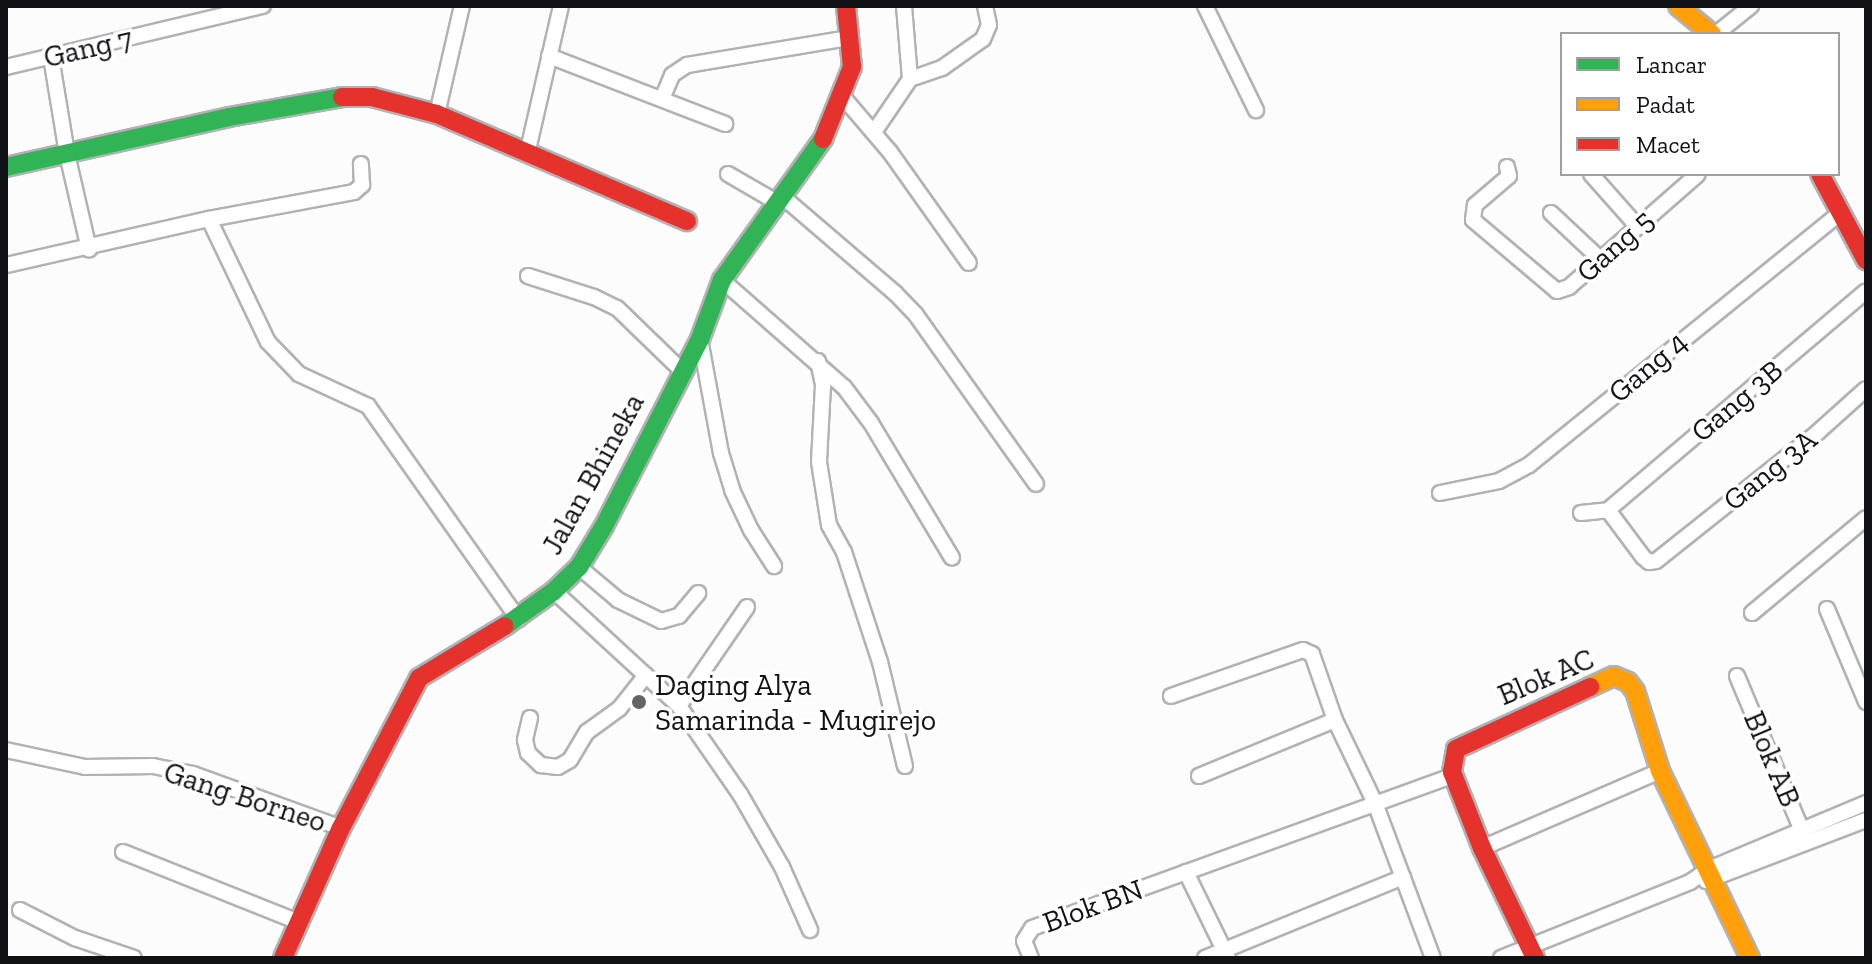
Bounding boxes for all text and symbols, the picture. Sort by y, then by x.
street label: Gang 7 [40,20,136,76]
legend [1560,32,1840,176]
text: Lancar [1636,50,1707,79]
text: Padat [1636,90,1695,119]
text: Macet [1636,130,1700,159]
street label: Gang 5 [1569,202,1661,290]
street label: Gang 4 [1601,324,1695,410]
street label: Gang 3B [1684,352,1790,450]
street label: Jalan Bhineka [534,387,652,561]
street label: Gang 3A [1716,421,1824,519]
street label: Blok AC [1492,641,1600,713]
place label: Daging Alya Samarinda - Mugirejo [655,667,936,738]
marker: Daging Alya Samarinda - Mugirejo [630,693,648,711]
street label: Blok AB [1736,705,1808,813]
street label: Gang Borneo [159,754,331,840]
street label: Blok BN [1038,871,1148,941]

